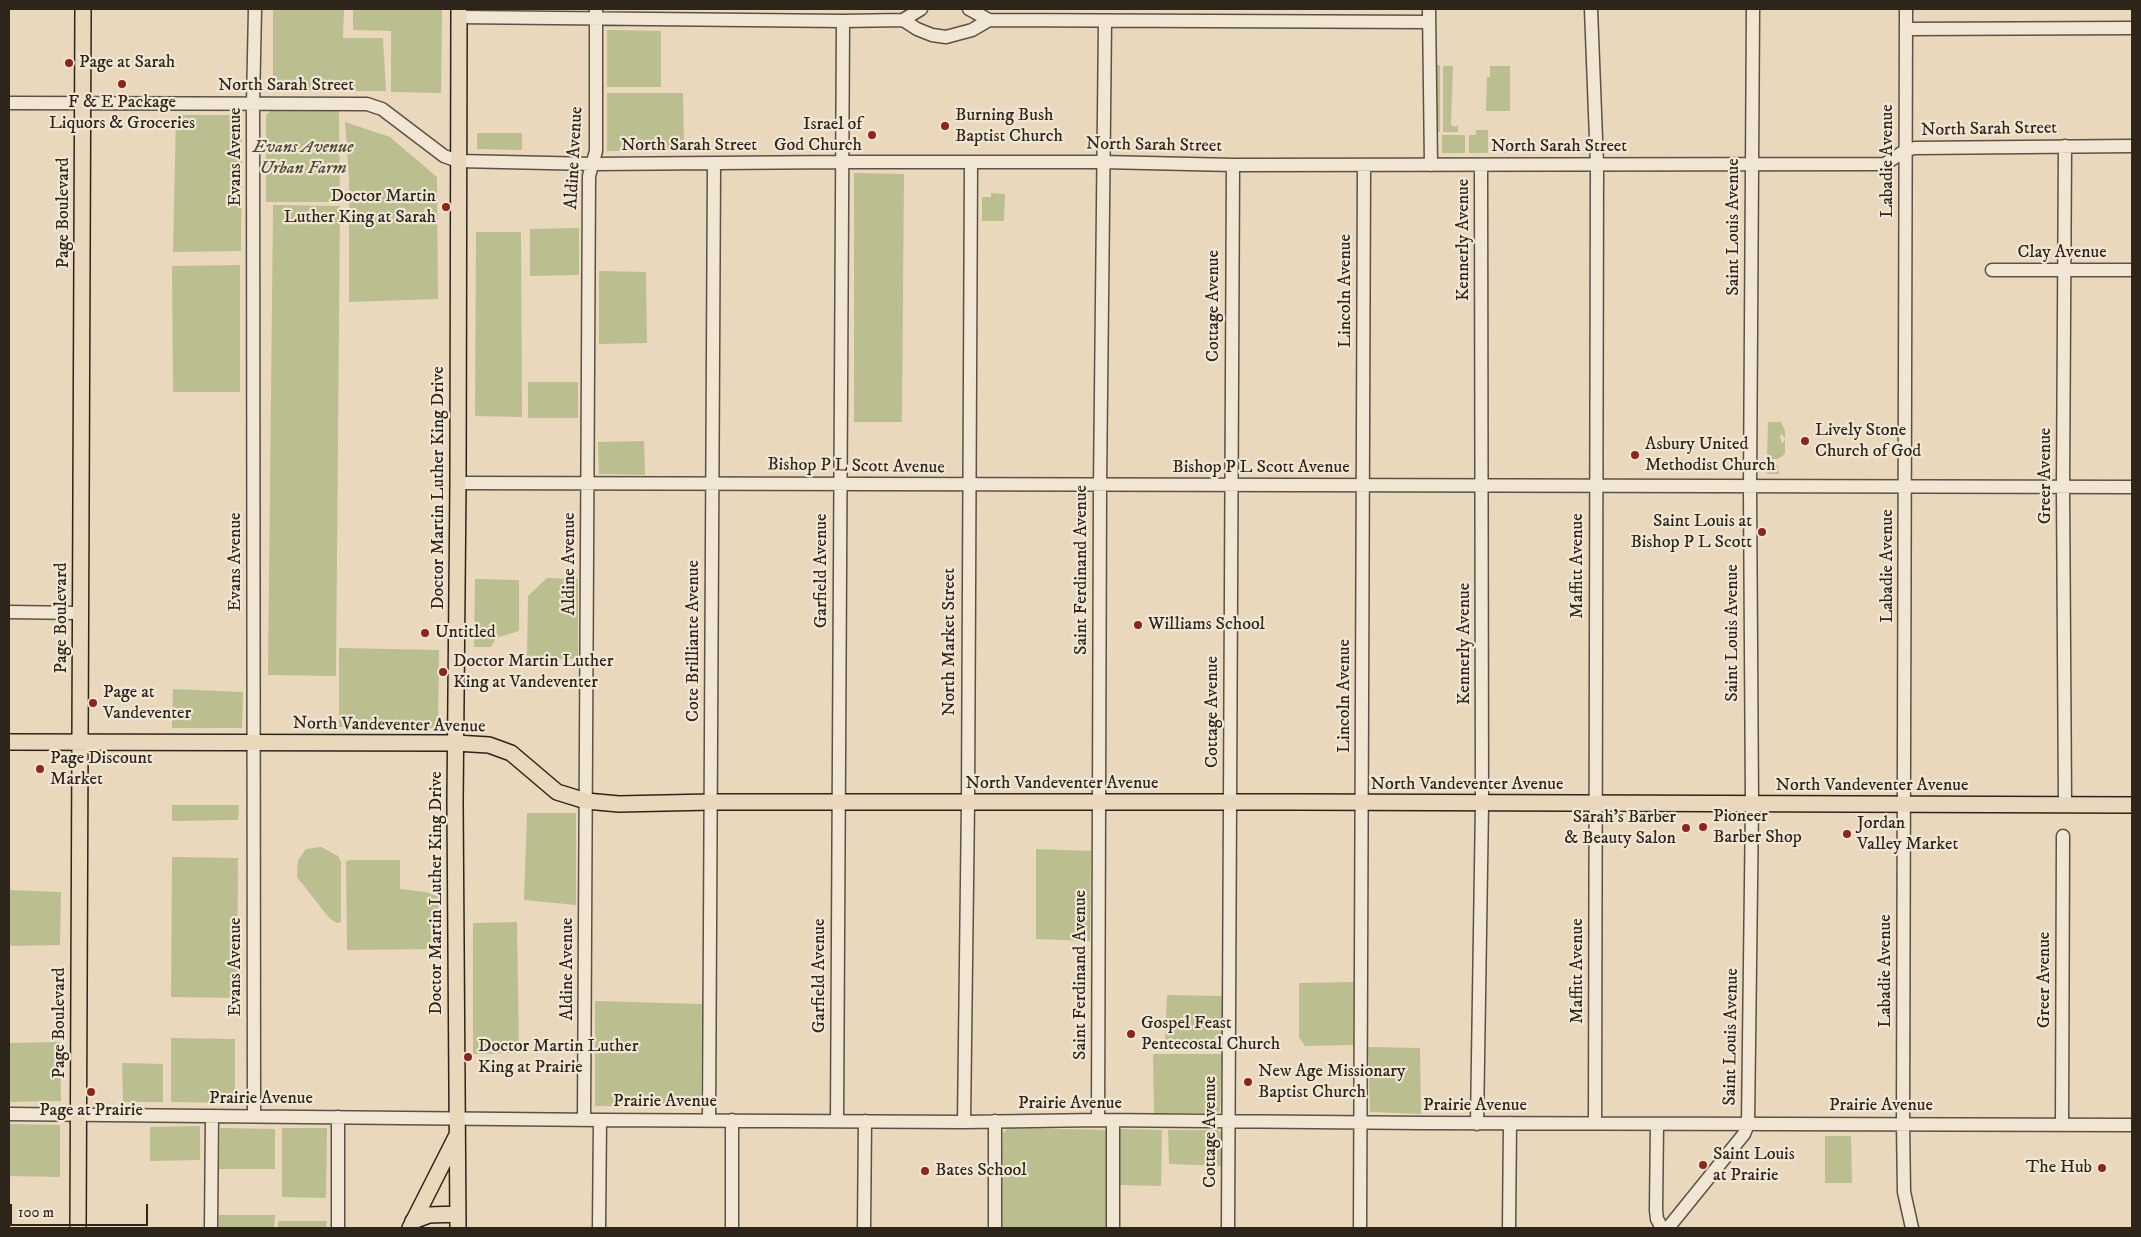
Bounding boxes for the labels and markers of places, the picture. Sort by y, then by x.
place label: Page at Sarah [79,52,175,74]
marker: Page at Sarah [63,57,75,69]
marker: F & E Package Liquors & Groceries [116,78,128,90]
place label: F & E Package Liquors & Groceries [49,92,195,134]
place label: Burning Bush Baptist Church [955,105,1063,148]
place label: Israel of God Church [774,114,862,156]
marker: Burning Bush Baptist Church [939,120,951,132]
marker: Israel of God Church [866,129,878,141]
place label: Doctor Martin Luther King at Sarah [284,186,436,228]
marker: Doctor Martin Luther King at Sarah [440,201,452,213]
place label: Lively Stone Church of God [1815,420,1921,462]
place label: Asbury United Methodist Church [1645,434,1776,476]
marker: Lively Stone Church of God [1799,435,1811,447]
marker: Asbury United Methodist Church [1629,449,1641,461]
place label: Saint Louis at Bishop P L Scott [1630,511,1752,554]
marker: Saint Louis at Bishop P L Scott [1756,526,1768,538]
place label: Williams School [1148,614,1265,636]
marker: Williams School [1132,619,1144,631]
place label: Untitled [435,622,496,644]
marker: Untitled [419,627,431,639]
place label: Doctor Martin Luther King at Vandeventer [453,651,613,694]
marker: Doctor Martin Luther King at Vandeventer [437,666,449,678]
place label: Page at Vandeventer [103,682,191,724]
marker: Page at Vandeventer [87,697,99,709]
place label: Page Discount Market [50,748,153,791]
marker: Page Discount Market [34,763,46,775]
place label: Pioneer Barber Shop [1713,806,1802,849]
place label: Sarah's Barber & Beauty Salon [1564,807,1676,850]
place label: Jordan Valley Market [1857,813,1958,856]
marker: Pioneer Barber Shop [1697,821,1709,833]
marker: Sarah's Barber & Beauty Salon [1680,822,1692,834]
marker: Jordan Valley Market [1841,828,1853,840]
place label: Gospel Feast Pentecostal Church [1141,1013,1280,1056]
marker: Gospel Feast Pentecostal Church [1125,1028,1137,1040]
place label: Doctor Martin Luther King at Prairie [478,1036,638,1078]
marker: Doctor Martin Luther King at Prairie [462,1051,474,1063]
place label: New Age Missionary Baptist Church [1258,1061,1406,1104]
marker: New Age Missionary Baptist Church [1242,1076,1254,1088]
marker: Page at Prairie [85,1086,97,1098]
place label: Page at Prairie [39,1100,143,1122]
place label: Saint Louis at Prairie [1713,1144,1795,1186]
place label: The Hub [2026,1157,2092,1179]
marker: Saint Louis at Prairie [1697,1159,1709,1171]
place label: Bates School [935,1160,1027,1182]
marker: The Hub [2096,1162,2108,1174]
marker: Bates School [919,1165,931,1177]

